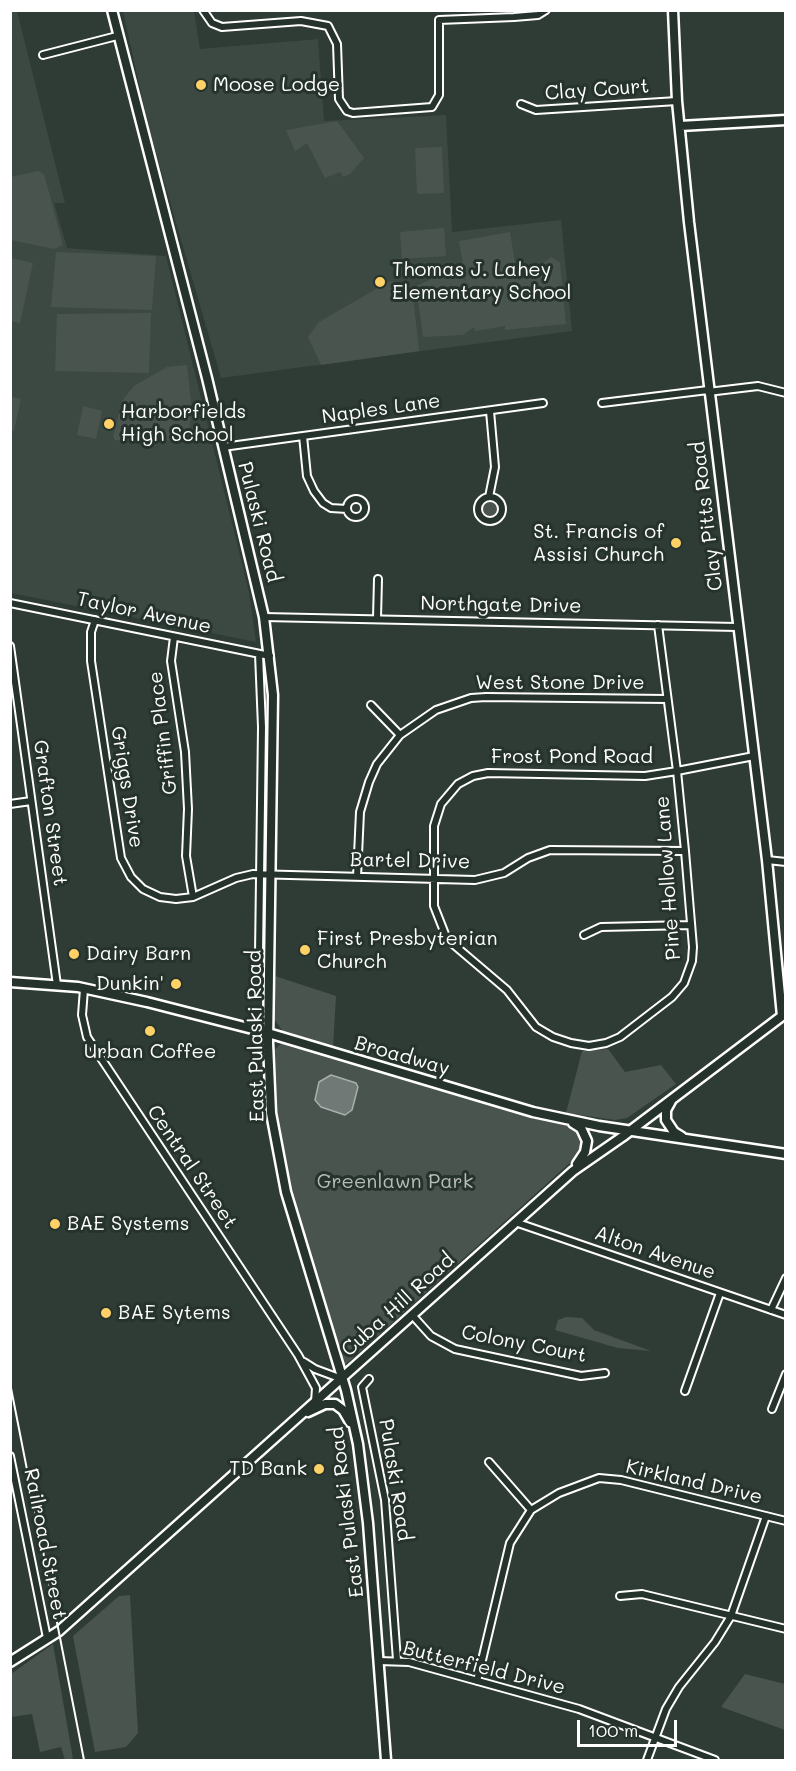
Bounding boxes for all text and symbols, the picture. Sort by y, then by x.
place label: Moose Lodge [213,73,340,97]
street label: Clay Court [544,74,650,106]
marker: Moose Lodge [194,78,208,92]
place label: Thomas J. Lahey Elementary School [392,258,571,305]
marker: Thomas J. Lahey Elementary School [373,275,387,289]
street label: Naples Lane [320,389,442,429]
place label: Harborfields High School [121,400,246,447]
marker: Harborfields High School [102,417,116,431]
street label: Clay Pitts Road [686,440,728,592]
street label: Pulaski Road [232,459,286,585]
place label: St. Francis of Assisi Church [533,520,664,567]
marker: St. Francis of Assisi Church [669,536,683,550]
street label: Taylor Avenue [75,587,213,639]
street label: Northgate Drive [420,592,582,618]
street label: Griffin Place [144,670,182,796]
street label: West Stone Drive [475,671,645,695]
street label: Griggs Drive [106,724,148,850]
street label: Grafton Street [28,739,72,887]
street label: Frost Pond Road [491,745,653,769]
street label: Pine Hollow Lane [650,795,686,961]
street label: Bartel Drive [350,848,470,874]
place label: First Presbyterian Church [317,927,498,974]
place label: Dairy Barn [86,942,191,966]
marker: First Presbyterian Church [298,943,312,957]
marker: Dairy Barn [67,947,81,961]
street label: East Pulaski Road [242,950,270,1122]
place label: Dunkin' [96,972,164,996]
marker: Dunkin' [169,977,183,991]
marker: Urban Coffee [143,1024,157,1038]
street label: Broadway [352,1031,452,1081]
place label: Urban Coffee [84,1040,216,1064]
street label: Central Street [142,1101,242,1233]
park label: Greenlawn Park [317,1170,473,1194]
place label: BAE Systems [67,1212,189,1236]
marker: BAE Systems [48,1217,62,1231]
street label: Alton Avenue [591,1221,719,1285]
street label: Cuba Hill Road [337,1248,459,1362]
place label: BAE Sytems [118,1301,231,1325]
marker: BAE Sytems [99,1306,113,1320]
street label: Colony Court [459,1320,589,1368]
street label: Pulaski Road [374,1417,416,1543]
street label: East Pulaski Road [325,1425,369,1599]
street label: Kirkland Drive [623,1455,765,1509]
place label: TD Bank [229,1457,307,1481]
marker: TD Bank [312,1462,326,1476]
street label: Railroad Street [19,1466,71,1622]
street label: Butterfield Drive [400,1636,568,1700]
scale bar [580,1708,680,1746]
text: 100 m [588,1718,638,1742]

